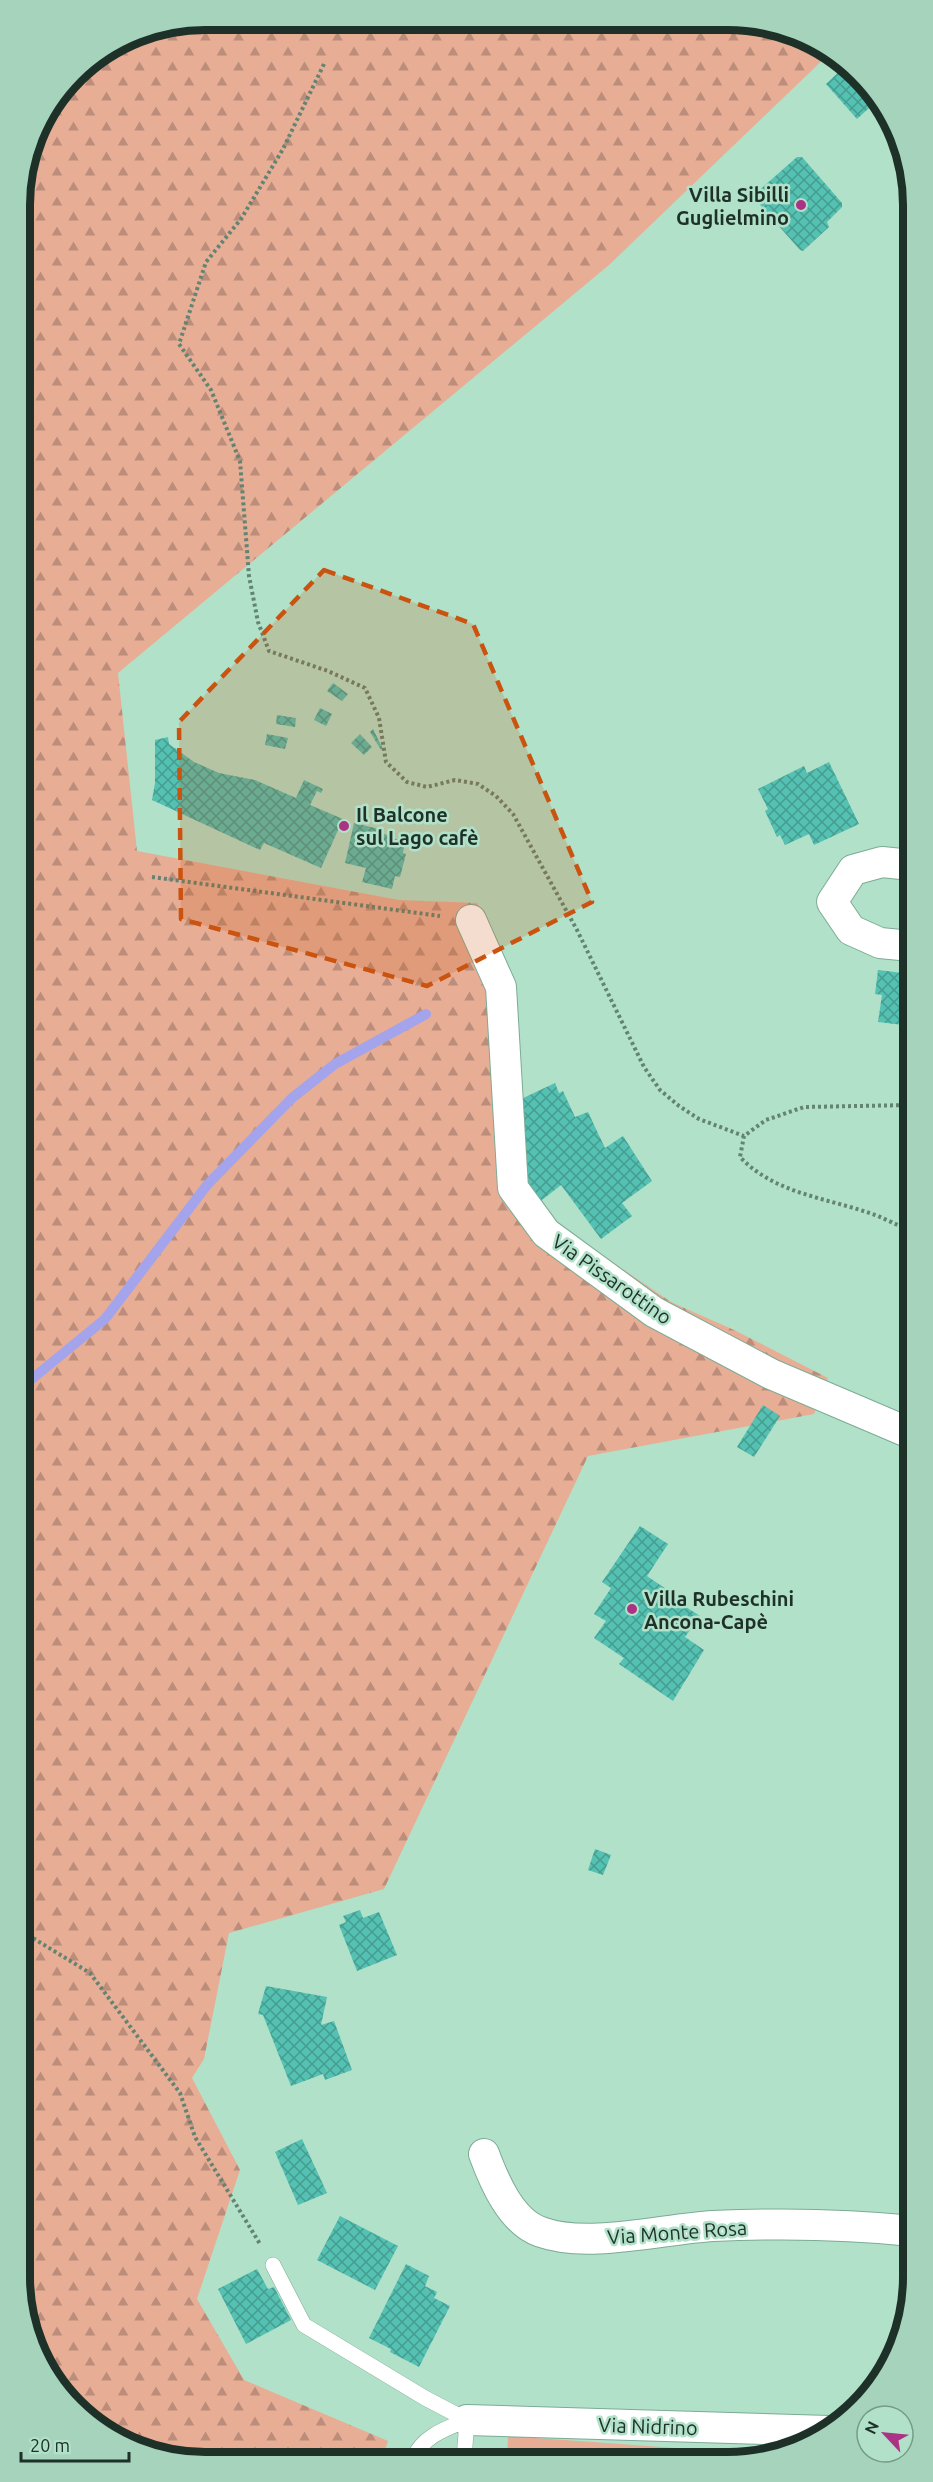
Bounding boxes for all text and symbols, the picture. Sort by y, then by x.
place label: Villa Sibilli Guglielmino [676,183,789,229]
marker: Villa Sibilli Guglielmino [794,198,808,212]
place label: Il Balcone sul Lago cafè [356,803,478,849]
marker: Il Balcone sul Lago cafè [337,819,351,833]
street label: Via Pissarottino [548,1229,676,1329]
place label: Villa Rubeschini Ancona-Capè [644,1587,794,1633]
marker: Villa Rubeschini Ancona-Capè [625,1602,639,1616]
street label: Via Monte Rosa [606,2216,748,2248]
north arrow [855,2404,915,2464]
street label: Via Nidrino [598,2413,698,2439]
text: N [861,2418,882,2437]
scale bar [21,2425,129,2463]
text: 20 m [30,2435,70,2455]

